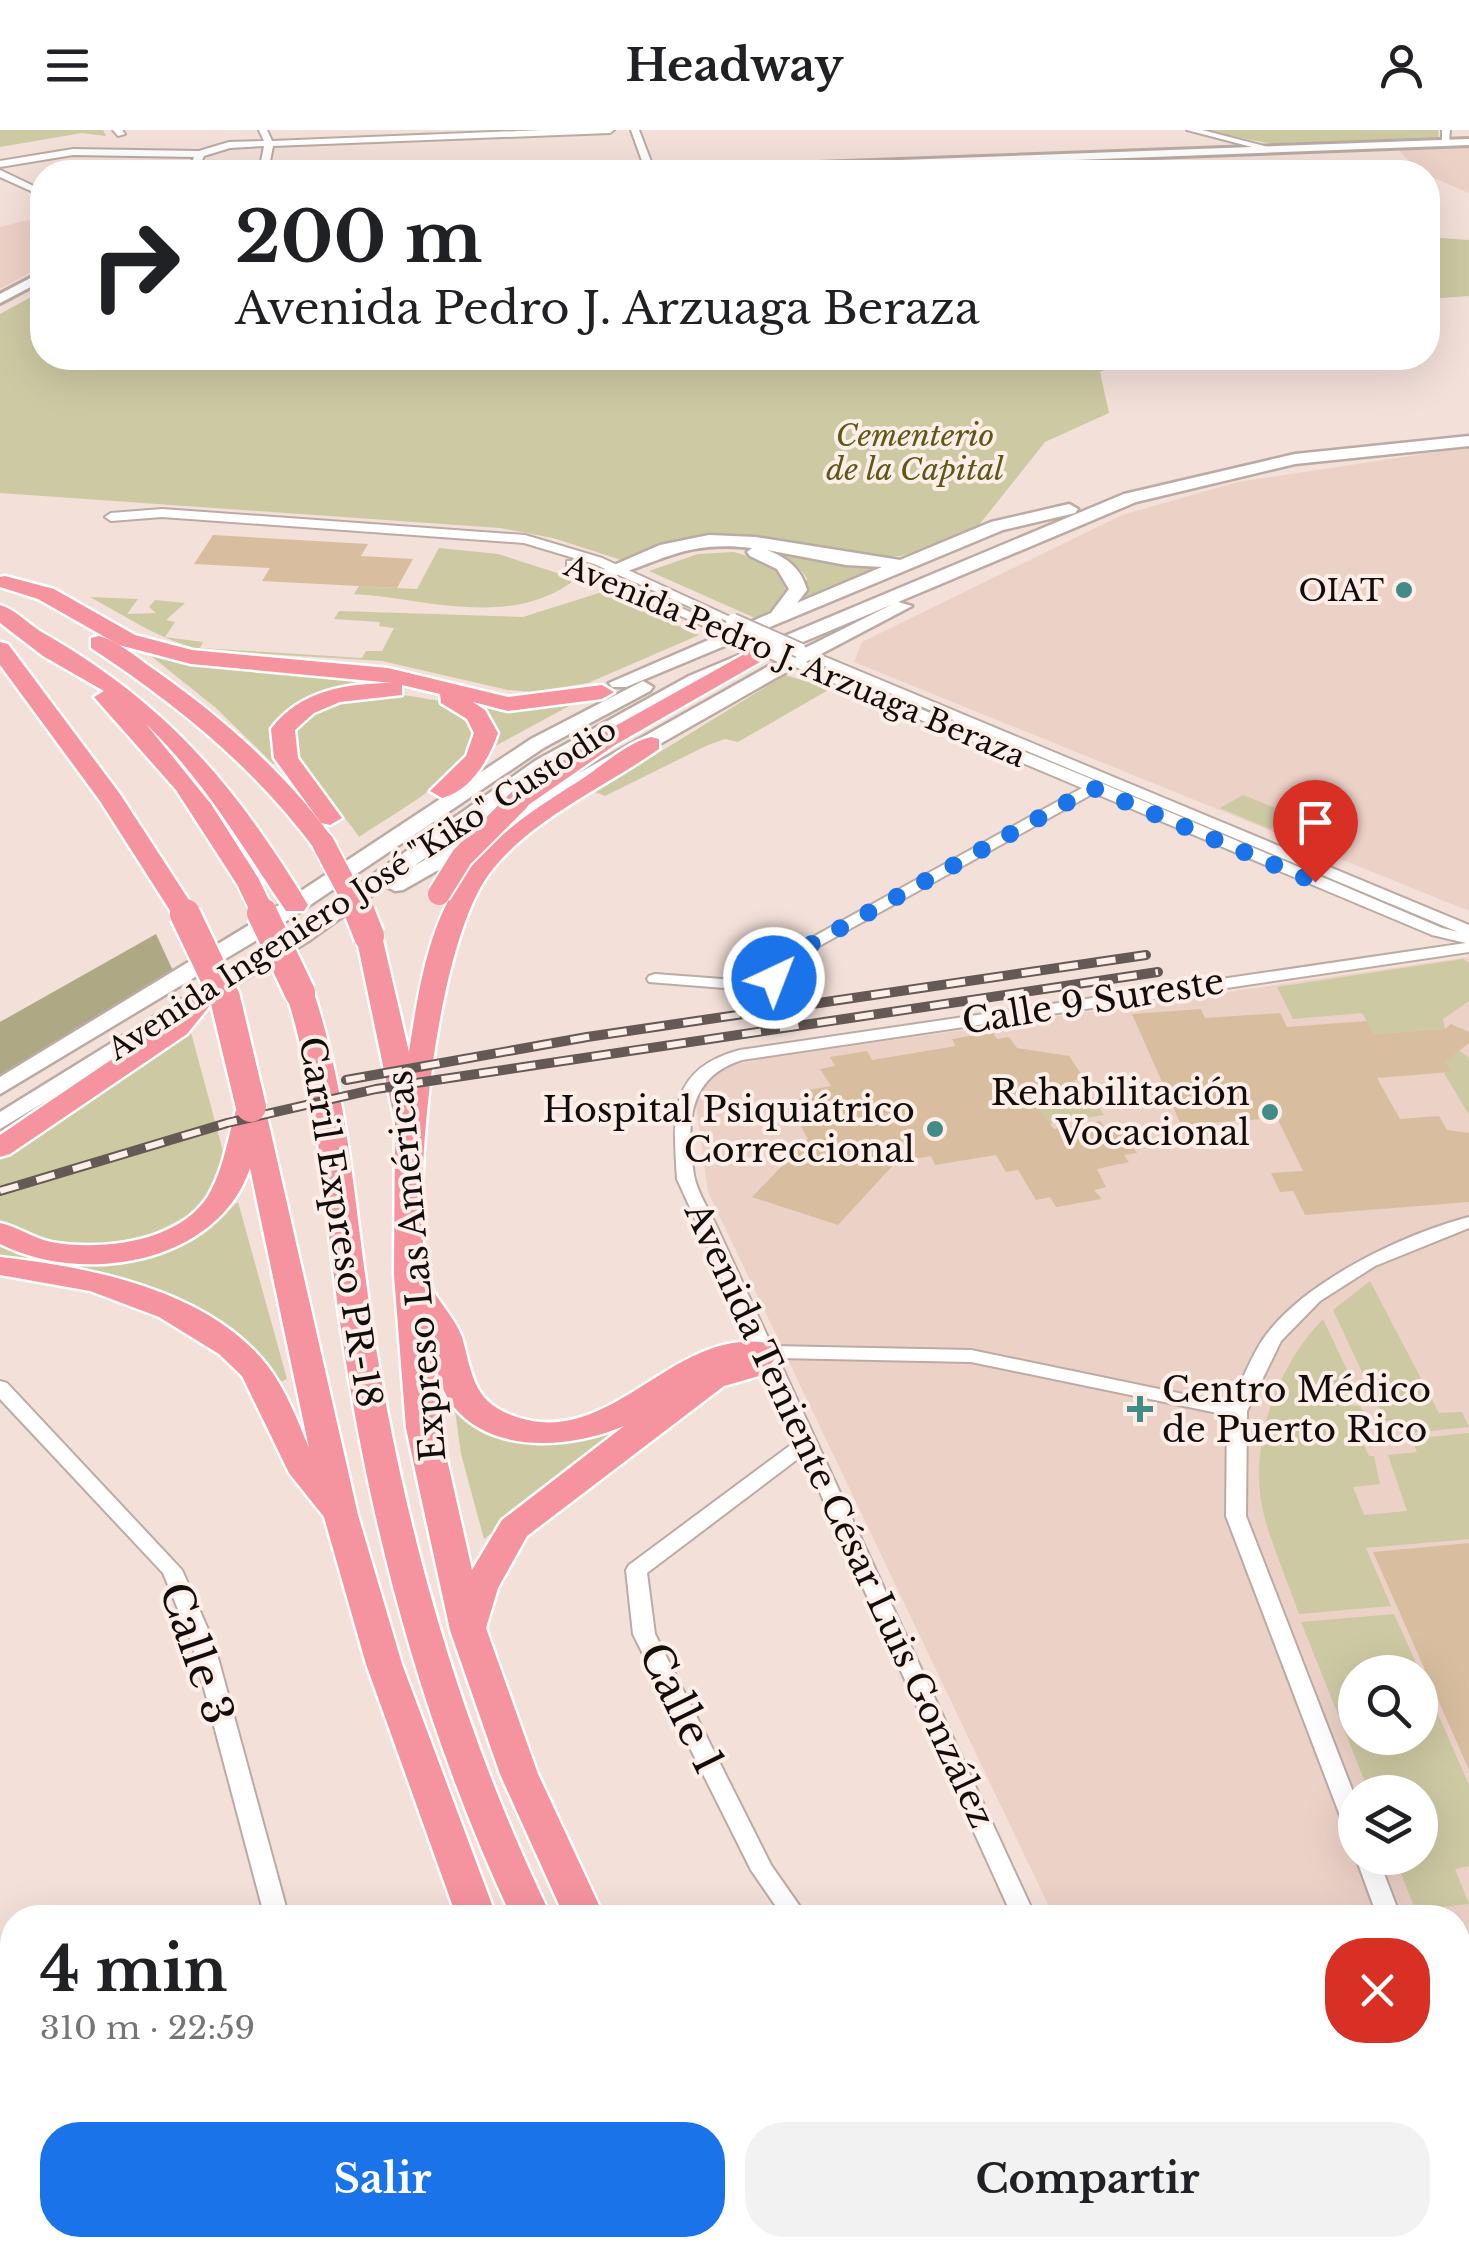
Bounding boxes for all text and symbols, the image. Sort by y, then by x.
text: Headway [626,37,843,93]
icon: menu [40,38,95,93]
icon: person [1374,38,1429,93]
text: 200 m [235,194,482,281]
icon: right [70,200,200,330]
text: Avenida Pedro J. Arzuaga Beraza [235,280,980,336]
park label: Cementerio de la Capital [826,417,1004,488]
street label: Avenida Pedro J. Arzuaga Beraza [558,547,1031,775]
place label: OIAT [1299,572,1384,609]
marker: OIAT [1393,579,1415,601]
street label: Avenida Ingeniero José "Kiko" Custodio [100,710,623,1068]
pin [1273,780,1358,883]
icon: arrive [1288,795,1343,850]
position arrow [722,926,826,1030]
street label: Calle 9 Sureste [959,959,1227,1043]
street label: Carril Expreso PR-18 [290,1034,392,1410]
street label: Expreso Las Américas [377,1069,455,1463]
place label: Rehabilitación Vocacional [991,1071,1250,1154]
place label: Hospital Psiquiátrico Correccional [543,1088,915,1171]
marker: Rehabilitación Vocacional [1259,1101,1281,1123]
marker: Hospital Psiquiátrico Correccional [924,1118,946,1140]
street label: Avenida Teniente César Luis González [675,1195,1004,1834]
place label: Centro Médico de Puerto Rico [1162,1368,1431,1451]
marker: Centro Médico de Puerto Rico [1127,1396,1153,1422]
street label: Calle 3 [149,1575,245,1731]
street label: Calle 1 [628,1634,736,1782]
map controls [1338,1655,1438,1875]
button: search [1338,1655,1438,1755]
button: layers [1338,1775,1438,1875]
text: 4 min [40,1933,227,2007]
button: close [1325,1938,1430,2043]
text: 310 m · 22:59 [40,2008,255,2048]
button: Salir [40,2122,725,2237]
button: Compartir [745,2122,1430,2237]

